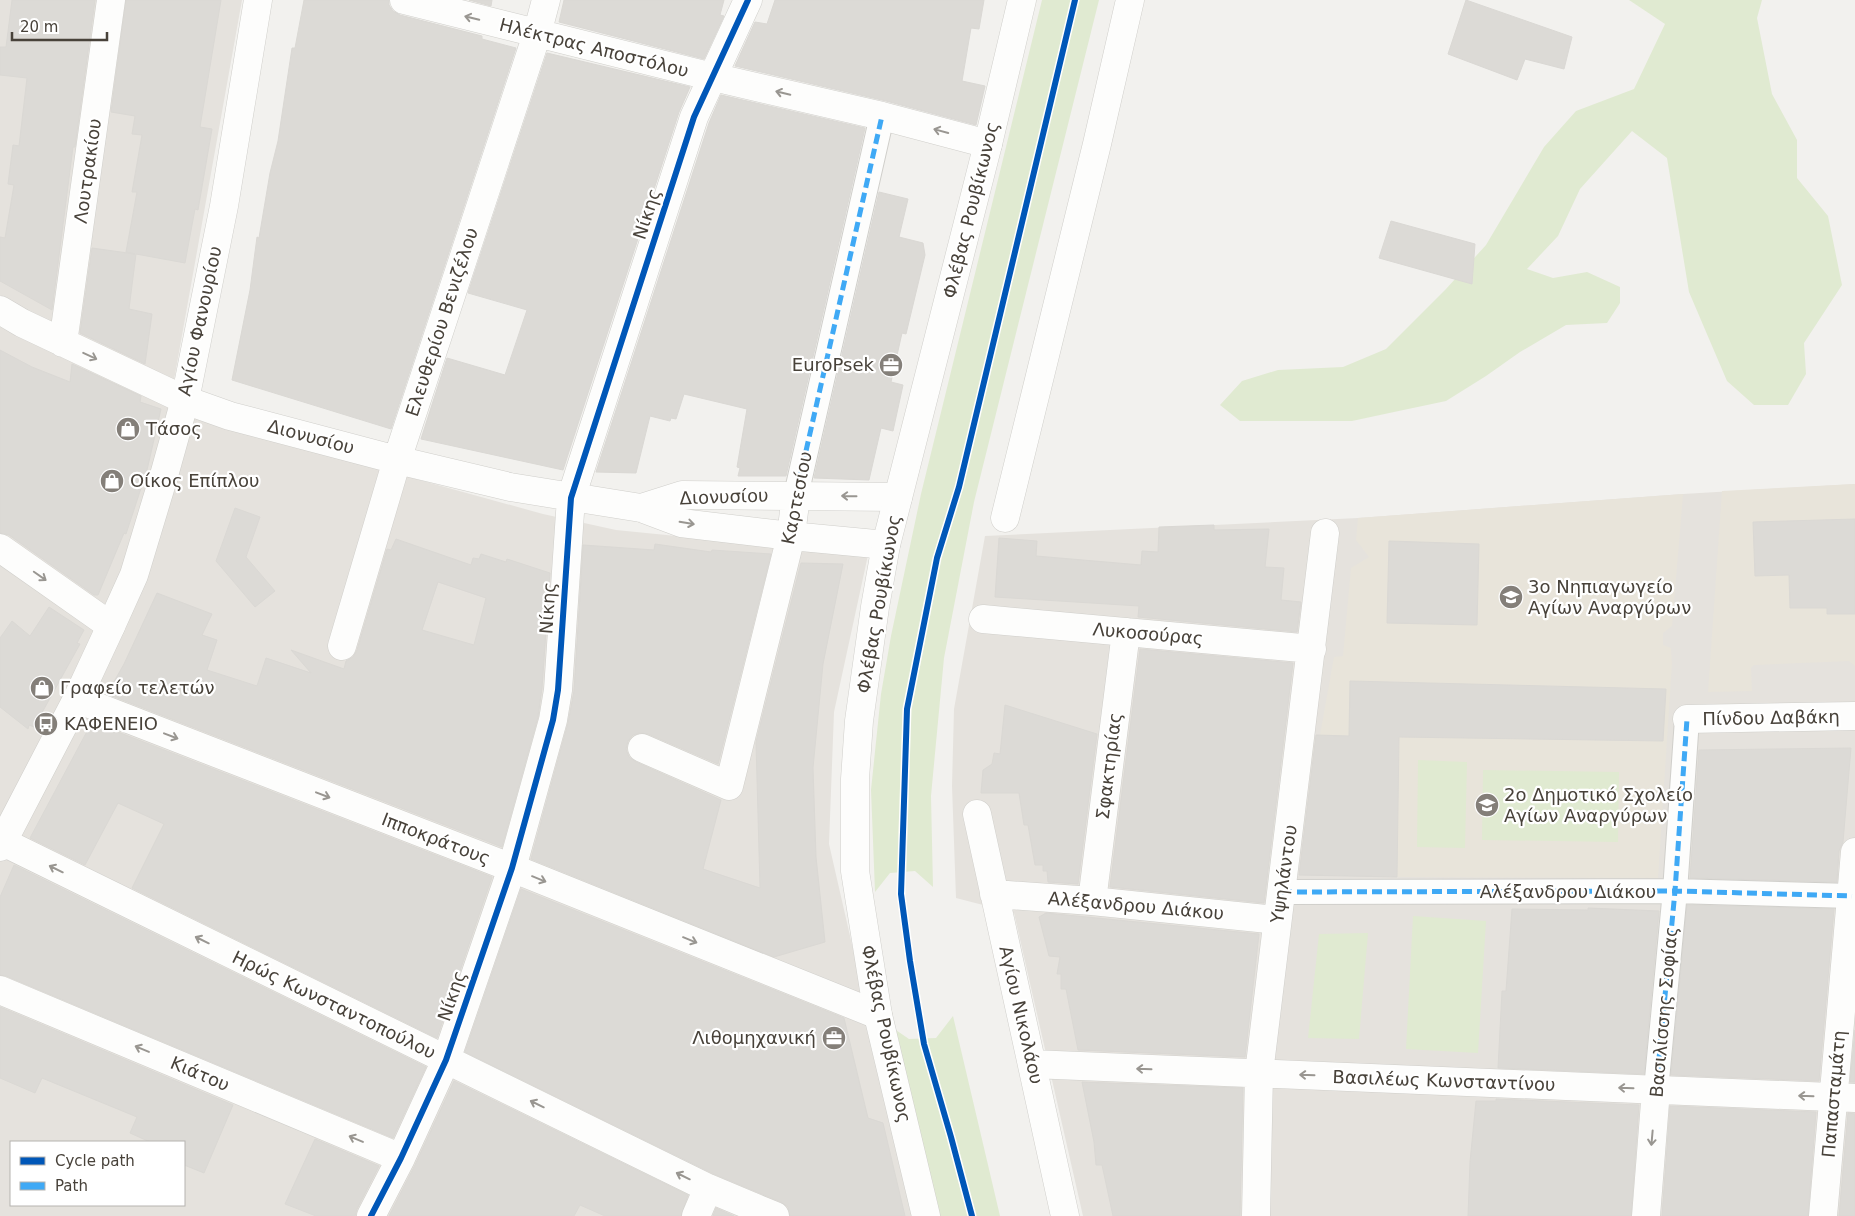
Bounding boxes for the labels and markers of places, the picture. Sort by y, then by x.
office icon: EuroPsek [878,352,904,378]
place label: EuroPsek [792,354,875,375]
shop icon: Τάσος [115,416,141,442]
place label: Τάσος [145,418,202,439]
shop icon: Οίκος Επίπλου [99,468,125,494]
place label: Οίκος Επίπλου [130,470,259,491]
place label: 3ο Νηπιαγωγείο Αγίων Αναργύρων [1528,576,1691,618]
school or university icon: 3ο Νηπιαγωγείο Αγίων Αναργύρων [1498,584,1524,610]
shop icon: Γραφείο τελετών [29,675,55,701]
place label: Γραφείο τελετών [60,677,215,698]
bus stop icon: ΚΑΦΕΝΕΙΟ [33,711,59,737]
place label: ΚΑΦΕΝΕΙΟ [64,713,158,734]
place label: 2ο Δημοτικό Σχολείο Αγίων Αναργύρων [1504,784,1693,826]
school or university icon: 2ο Δημοτικό Σχολείο Αγίων Αναργύρων [1474,792,1500,818]
office icon: Λιθομηχανική [821,1025,847,1051]
place label: Λιθομηχανική [692,1027,816,1048]

